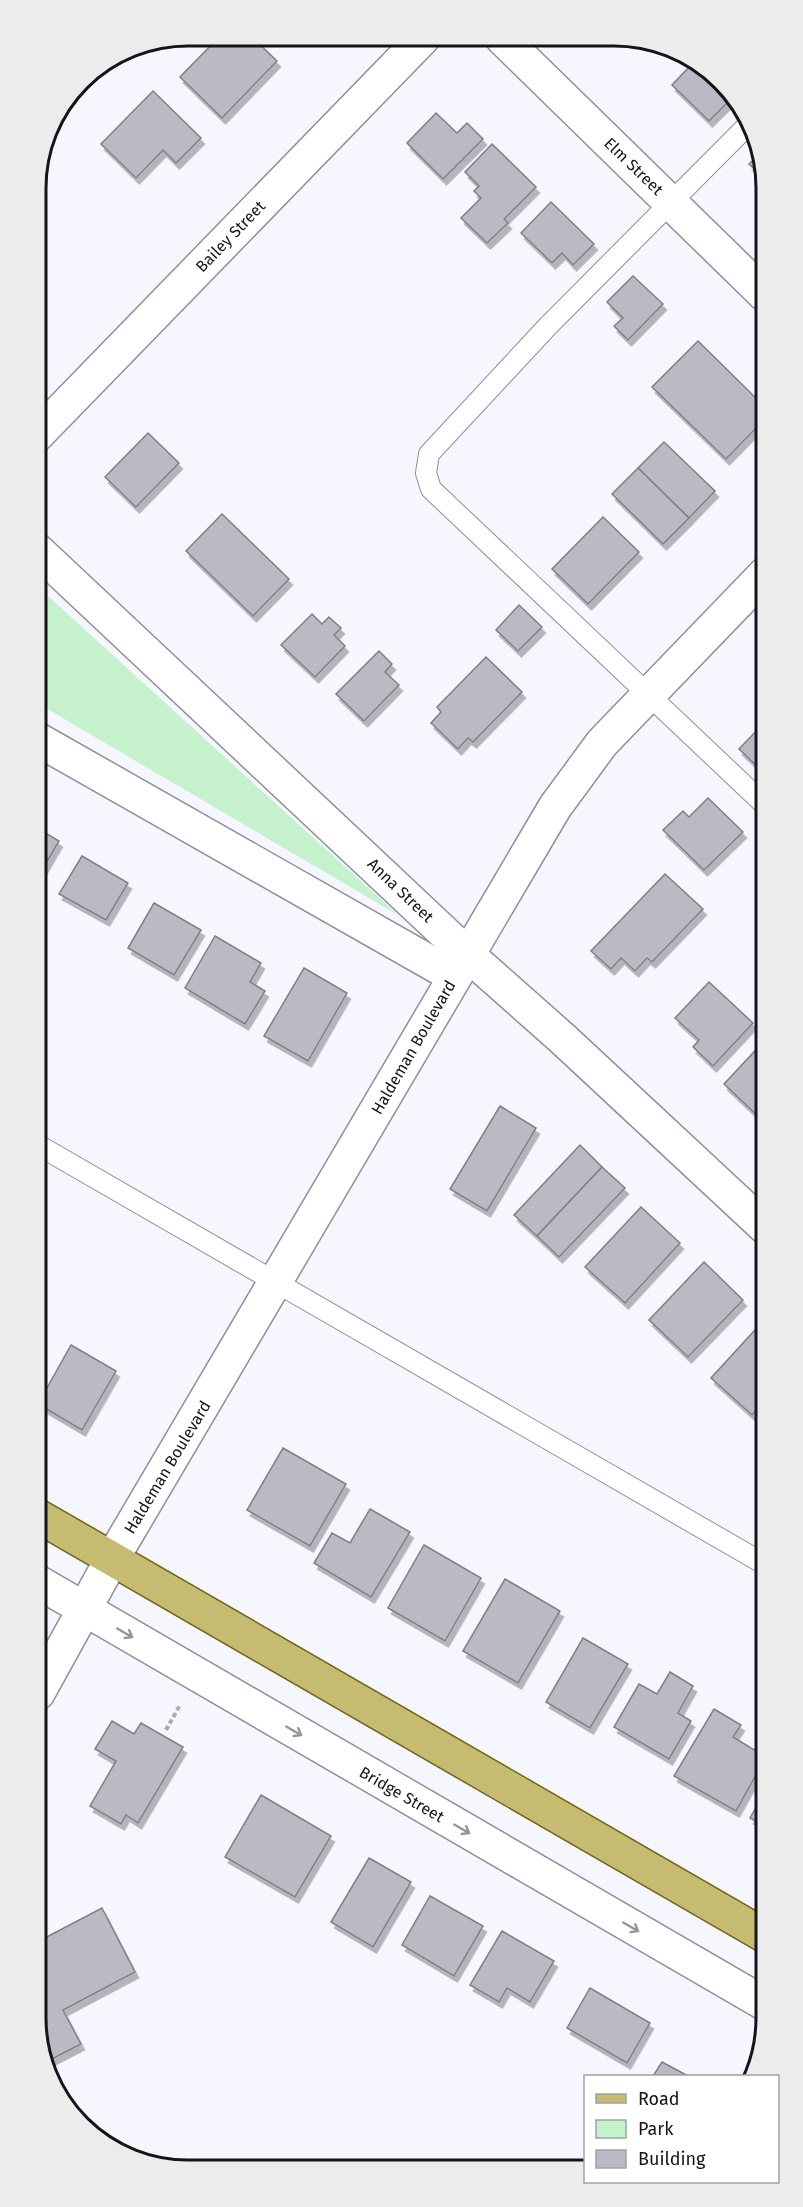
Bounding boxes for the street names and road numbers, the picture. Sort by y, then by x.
street label: Elm Street [600,134,667,199]
street label: Bailey Street [192,197,269,276]
street label: Anna Street [364,854,438,927]
street label: Haldeman Boulevard [367,977,460,1118]
street label: Haldeman Boulevard [120,1397,215,1537]
street label: Bridge Street [356,1763,448,1826]

